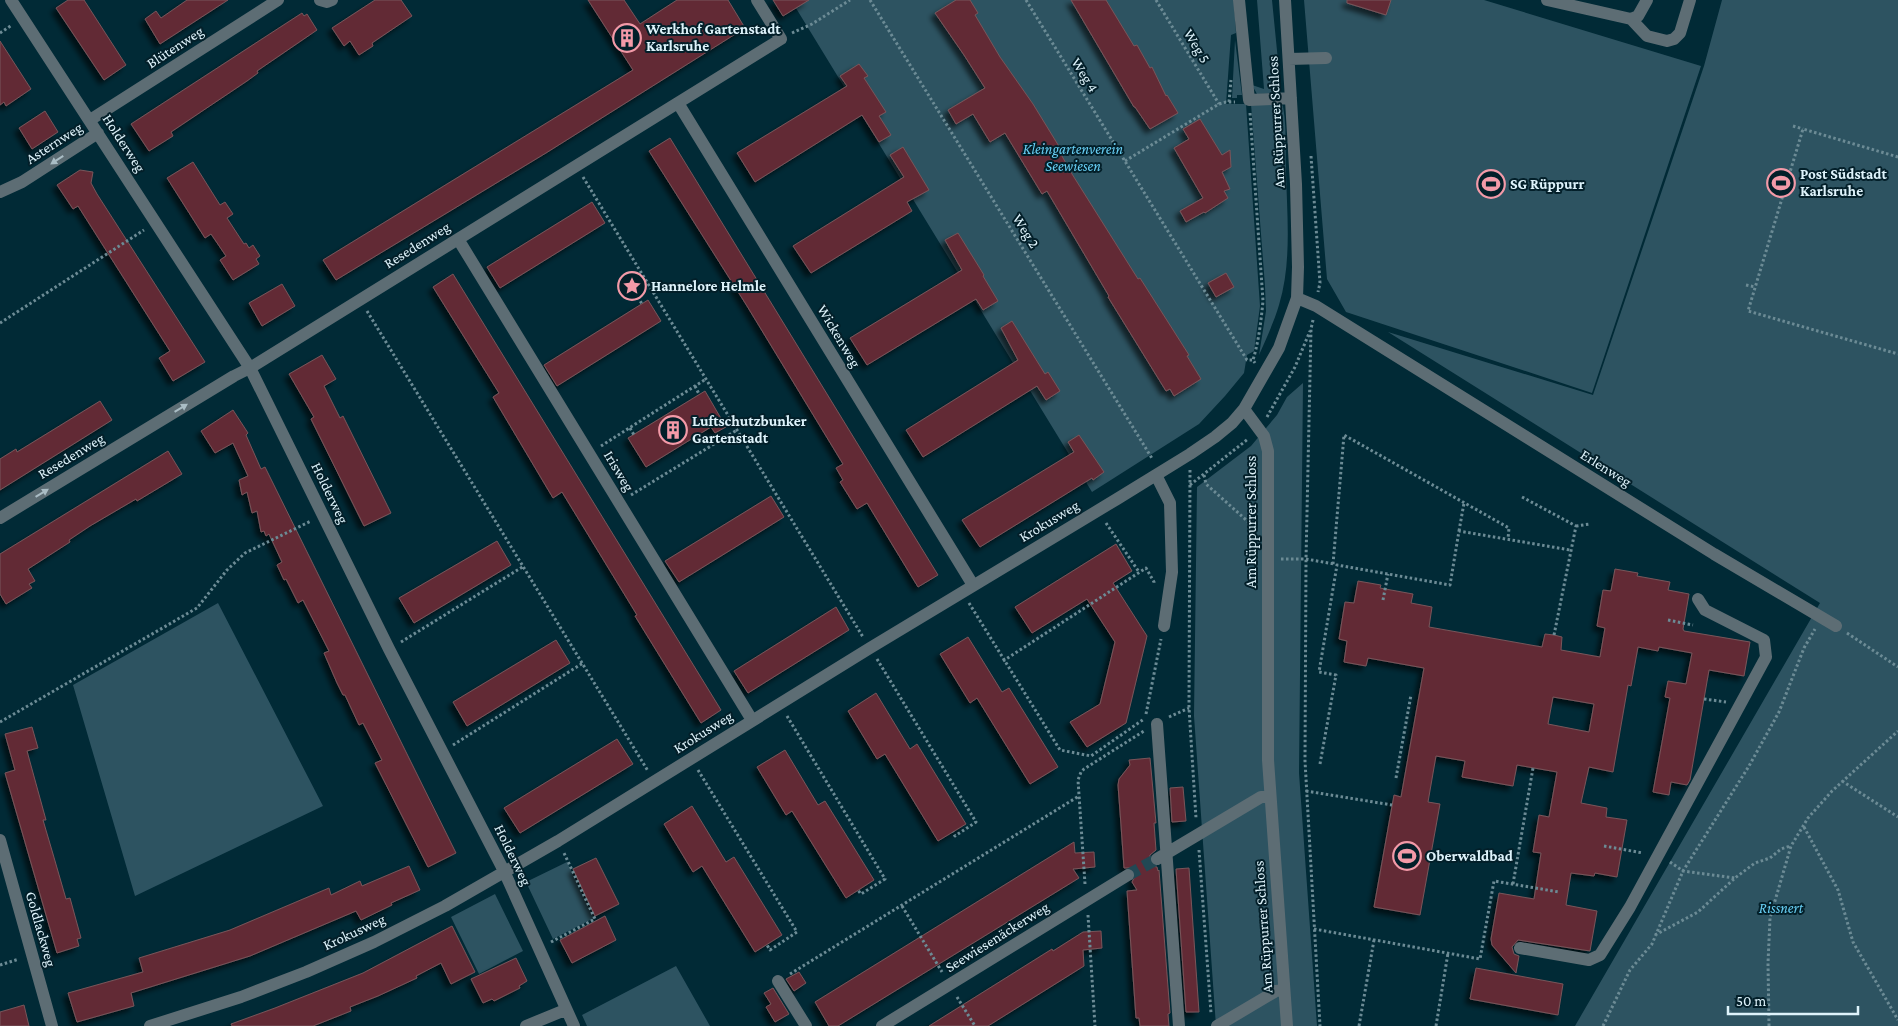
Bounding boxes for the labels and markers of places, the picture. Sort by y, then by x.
place label: Werkhof Gartenstadt Karlsruhe [645,21,781,54]
building icon: Werkhof Gartenstadt Karlsruhe [612,23,642,53]
place label: Post Südstadt Karlsruhe [1800,166,1887,199]
sports icon: Post Südstadt Karlsruhe [1766,168,1796,198]
sports icon: SG Rüppurr [1476,169,1506,199]
place label: SG Rüppurr [1510,176,1585,192]
place icon: Hannelore Helmle [617,271,647,301]
place label: Hannelore Helmle [651,278,766,294]
place label: Luftschutzbunker Gartenstadt [692,413,807,446]
building icon: Luftschutzbunker Gartenstadt [658,415,688,445]
sports icon: Oberwaldbad [1392,841,1422,871]
place label: Oberwaldbad [1426,848,1514,864]

